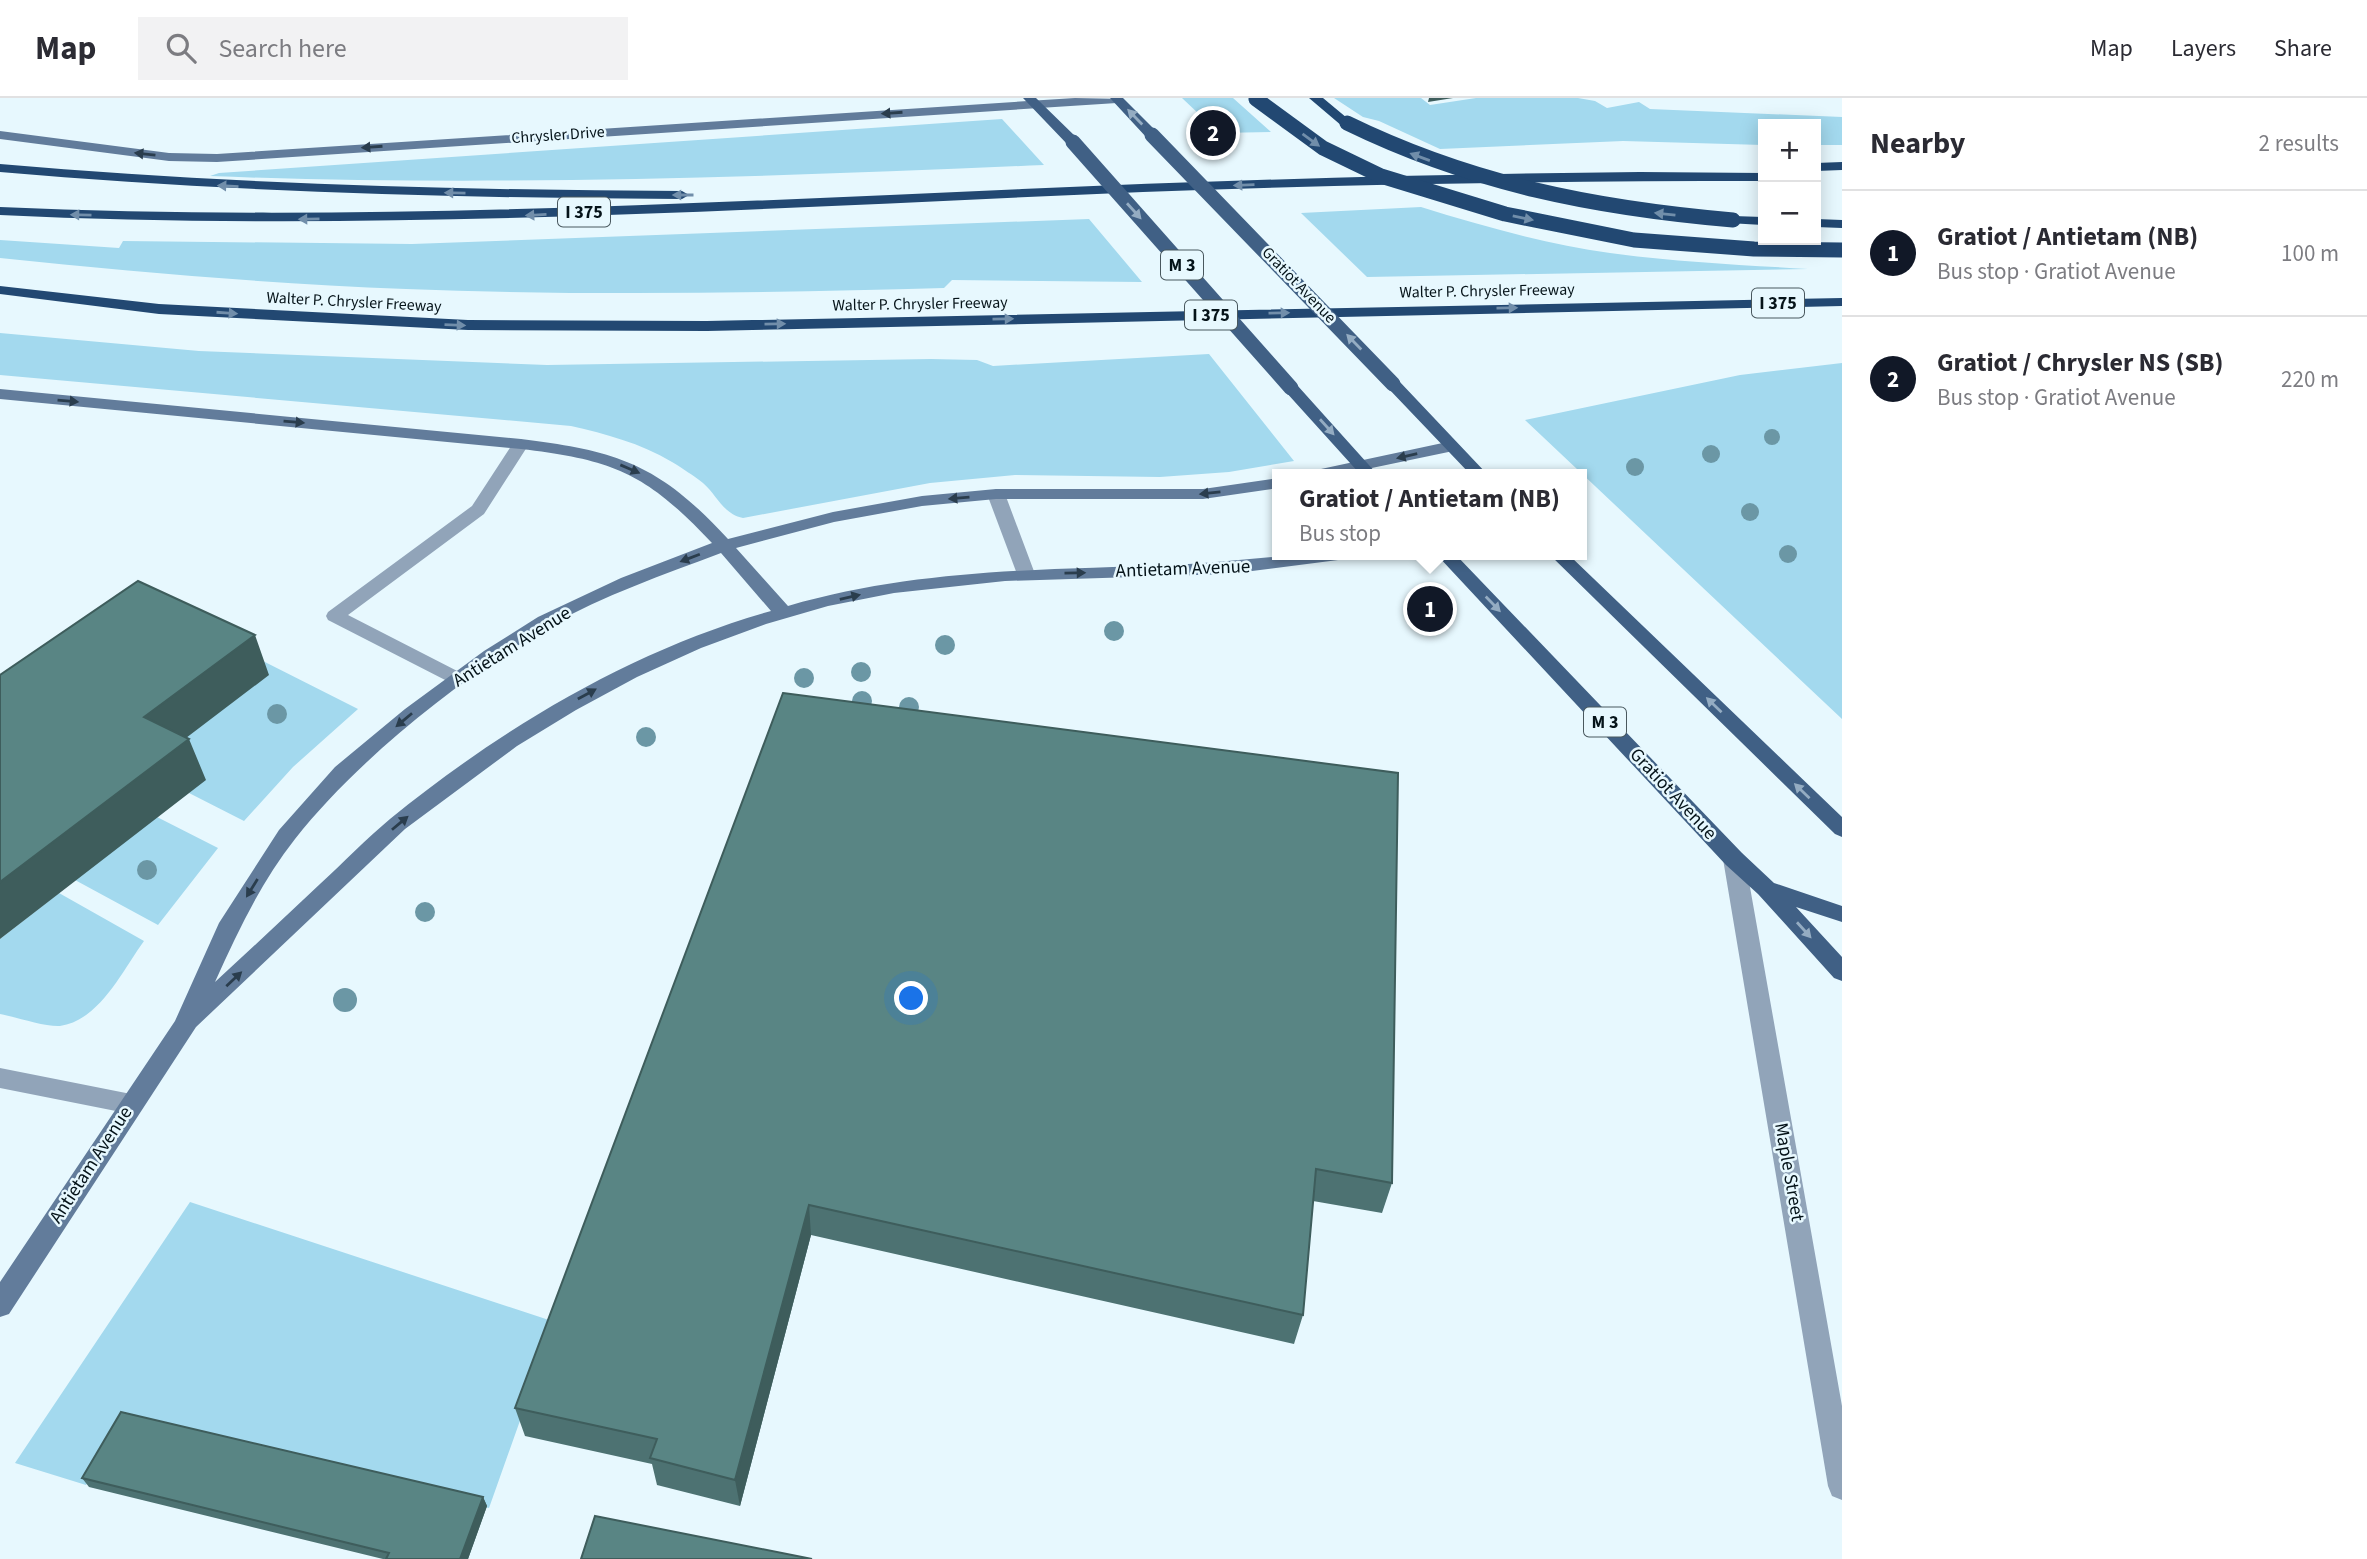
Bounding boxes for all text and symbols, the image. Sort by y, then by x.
search box [138,17,628,80]
text: Map [35,25,96,72]
icon: search [162,29,200,67]
text: Search here [218,30,347,67]
text: Map [2090,31,2133,66]
text: Layers [2171,31,2236,66]
text: Share [2274,31,2332,66]
one-way arrow [881,107,903,118]
pin: 2 [1190,107,1236,159]
one-way arrow [1127,109,1143,126]
map controls [1758,119,1821,245]
button: + [1758,119,1821,182]
street label: Chrysler Drive [511,121,605,149]
text: Nearby [1870,122,1965,165]
text: 2 results [2259,127,2339,160]
one-way arrow [1302,132,1320,146]
one-way arrow [361,142,383,153]
one-way arrow [134,148,156,159]
one-way arrow [1409,151,1430,162]
one-way arrow [1233,179,1255,190]
one-way arrow [217,180,239,191]
button: − [1758,182,1821,245]
one-way arrow [444,187,466,199]
one-way arrow [671,189,693,201]
road number: I 375 [558,198,610,226]
one-way arrow [1126,202,1142,220]
one-way arrow [70,209,92,221]
one-way arrow [525,209,547,220]
one-way arrow [1653,209,1675,220]
one-way arrow [1512,212,1534,223]
one-way arrow [297,213,319,225]
text: Gratiot / Antietam (NB) [1937,218,2198,255]
text: 1 [1887,237,1899,270]
text: 100 m [2281,237,2339,270]
street label: Gratiot Avenue [1257,242,1341,328]
road number: M 3 [1161,250,1203,280]
text: Bus stop · Gratiot Avenue [1937,255,2176,288]
street label: Walter P. Chrysler Freeway [1399,278,1575,304]
street label: Walter P. Chrysler Freeway [266,286,443,318]
road number: I 375 [1752,288,1804,318]
street label: Walter P. Chrysler Freeway [832,291,1008,317]
road number: I 375 [1185,300,1237,330]
one-way arrow [1496,302,1518,314]
one-way arrow [1268,307,1290,319]
one-way arrow [217,308,239,319]
one-way arrow [992,314,1014,325]
one-way arrow [444,319,466,330]
one-way arrow [765,319,787,330]
one-way arrow [1346,334,1362,351]
text: Gratiot / Chrysler NS (SB) [1937,344,2224,381]
text: 2 [1887,363,1899,396]
text: 220 m [2281,363,2339,396]
text: Bus stop · Gratiot Avenue [1937,381,2176,414]
one-way arrow [57,396,79,407]
one-way arrow [284,417,306,428]
one-way arrow [1319,418,1335,436]
one-way arrow [1396,451,1418,462]
one-way arrow [620,464,641,475]
popup [1272,469,1587,560]
text: Gratiot / Antietam (NB) [1299,480,1560,517]
one-way arrow [1199,487,1221,498]
one-way arrow [947,492,969,503]
text: Bus stop [1299,517,1381,550]
one-way arrow [679,553,700,564]
street label: Antietam Avenue [1115,553,1251,585]
one-way arrow [1065,567,1087,578]
pin: 1 [1407,583,1453,635]
one-way arrow [839,591,861,602]
one-way arrow [1484,595,1500,612]
street label: Antietam Avenue [448,600,576,694]
one-way arrow [578,689,598,701]
one-way arrow [1706,697,1723,713]
road number: M 3 [1584,708,1626,736]
one-way arrow [395,713,413,728]
street label: Gratiot Avenue [1623,742,1723,846]
one-way arrow [1794,782,1811,799]
one-way arrow [392,816,409,831]
one-way arrow [246,879,259,898]
one-way arrow [1796,921,1812,939]
one-way arrow [225,971,242,987]
your location [894,981,928,1015]
street label: Antietam Avenue [43,1101,139,1229]
street label: Maple Street [1767,1121,1811,1224]

